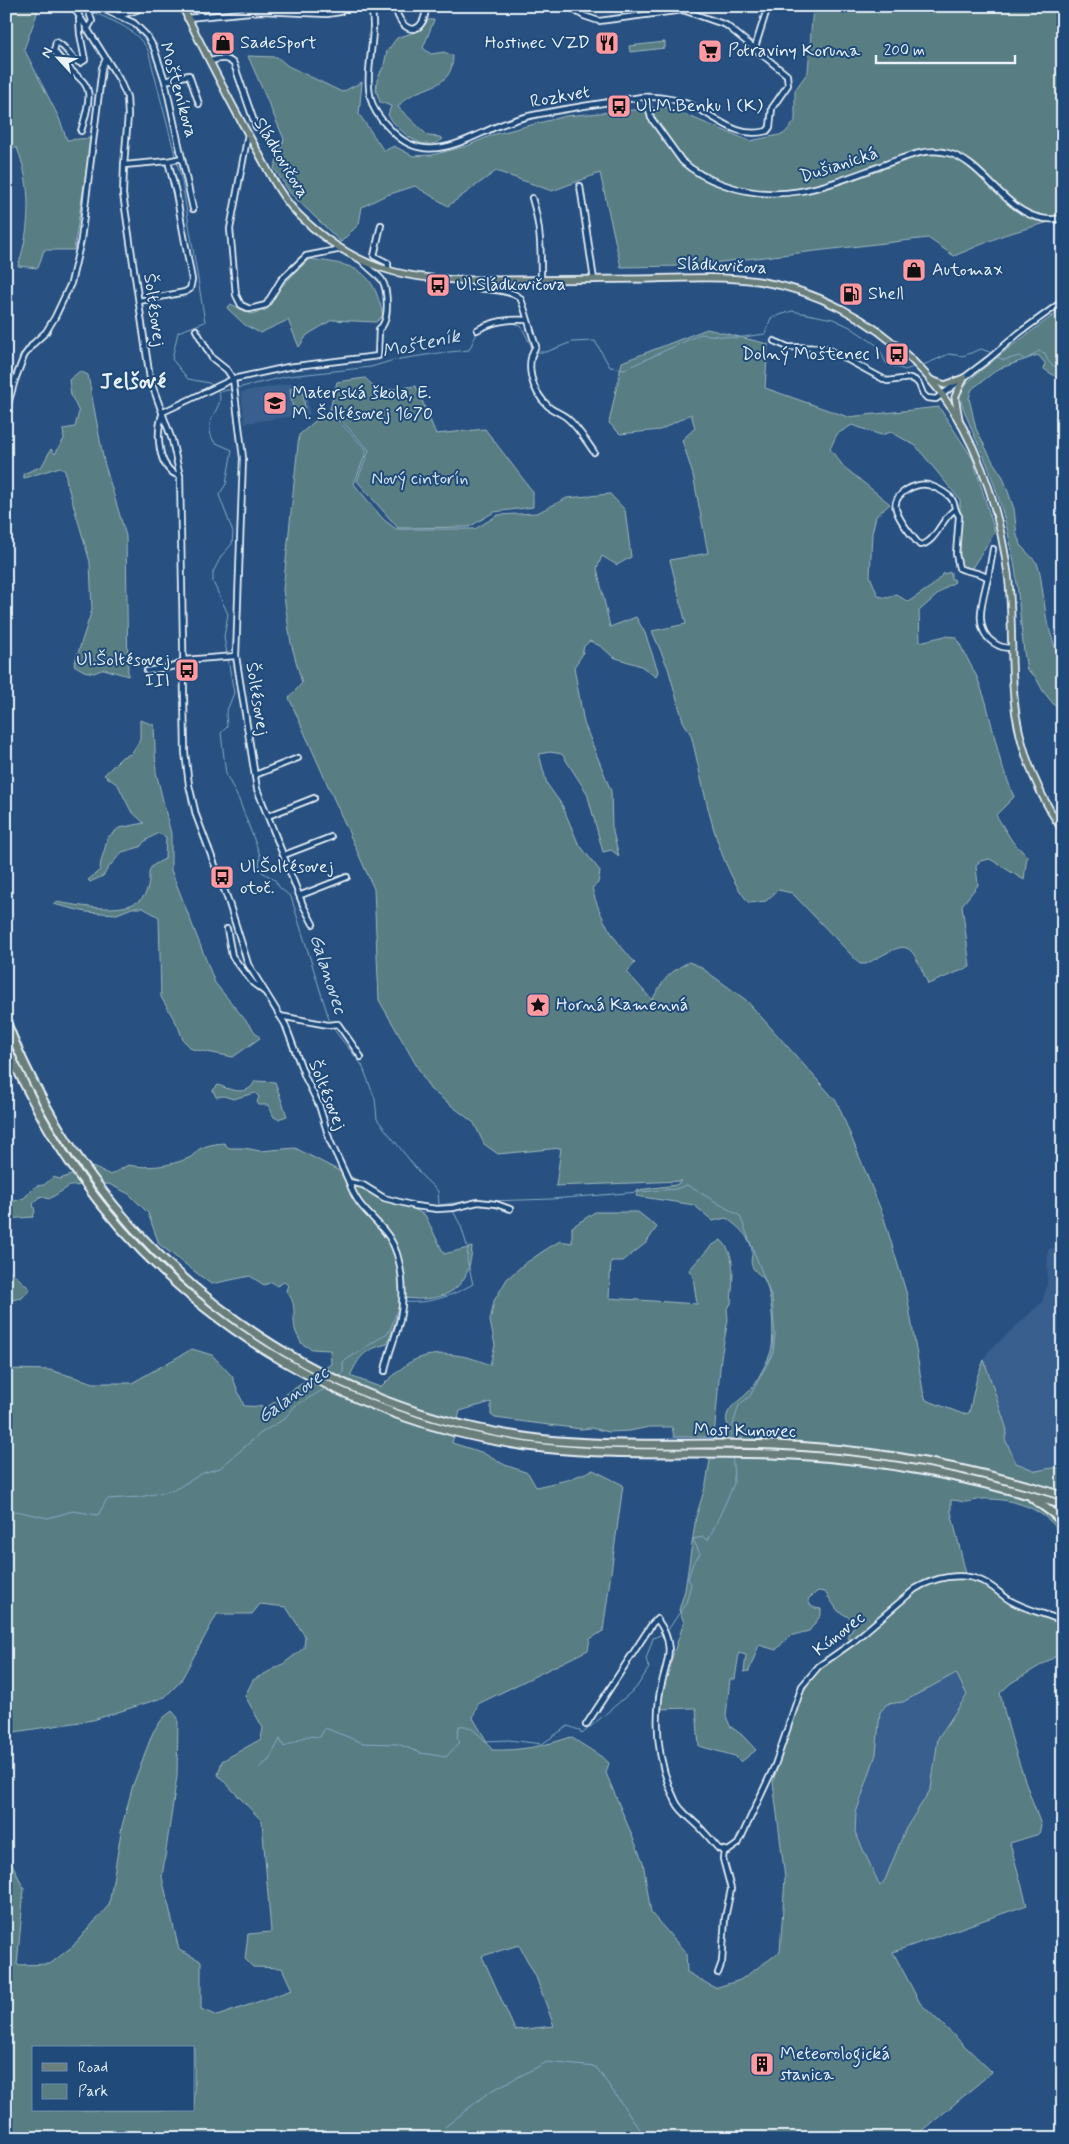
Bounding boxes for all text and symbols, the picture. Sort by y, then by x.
shop icon: SadeSport [210,30,236,56]
restaurant icon: Hostinec VZD [594,30,620,56]
place label: SadeSport [240,31,317,55]
place label: Hostinec VZD [485,31,590,55]
north arrow [32,32,82,82]
scale bar [876,32,1015,64]
supermarket icon: Potraviny Koruna [697,38,723,64]
place label: Potraviny Koruna [728,39,860,63]
street label: Mošteníkova [153,40,203,140]
text: 200 m [884,41,925,61]
text: N [37,45,57,61]
street label: Rozkvet [528,80,592,114]
bus stop icon: Ul.M.Benku I (K) [606,93,632,119]
place label: Ul.M.Benku I (K) [636,94,764,118]
street label: Sládkovičova [248,113,314,203]
street label: Dušianická [797,141,881,189]
street label: Sládkovičova [676,252,768,280]
shop icon: Automax [901,257,927,283]
place label: Automax [932,258,1003,282]
street label: Šoltésovej [137,272,171,348]
bus stop icon: Ul.Sládkovičova [425,272,451,298]
place label: Ul.Sládkovičova [456,273,566,297]
fuel station icon: Shell [838,281,864,307]
place label: Shell [868,282,904,306]
water label: Mošteník [380,323,464,364]
bus stop icon: Dolný Moštenec I [884,341,910,367]
place label: Dolný Moštenec I [742,342,880,366]
district label: Jelšové [100,368,166,396]
place label: Materská škola, E. M. Šoltésovej 1670 [292,381,433,426]
school or university icon: Materská škola, E. M. Šoltésovej 1670 [262,390,288,416]
park label: Nový cintorín [371,467,469,491]
place label: Ul.Šoltésovej III [76,648,170,693]
bus stop icon: Ul.Šoltésovej III [174,657,200,683]
street label: Šoltésovej [239,661,275,737]
place label: Ul.Šoltésovej otoč. [240,855,334,900]
bus stop icon: Ul.Šoltésovej otoč. [209,864,235,890]
water label: Galanovec [303,931,353,1018]
place icon: Horná Kamenná [525,992,551,1018]
place label: Horná Kamenná [556,993,688,1017]
street label: Šoltésovej [302,1056,352,1134]
water label: Galanovec [252,1360,335,1429]
street label: Most Kunovec [694,1418,796,1444]
street label: Kúnovec [808,1606,870,1662]
place label: Meteorologická stanica [780,2042,890,2087]
legend [32,2046,195,2112]
building icon: Meteorologická stanica [749,2051,775,2077]
text: Road [78,2058,108,2078]
text: Park [78,2082,108,2102]

